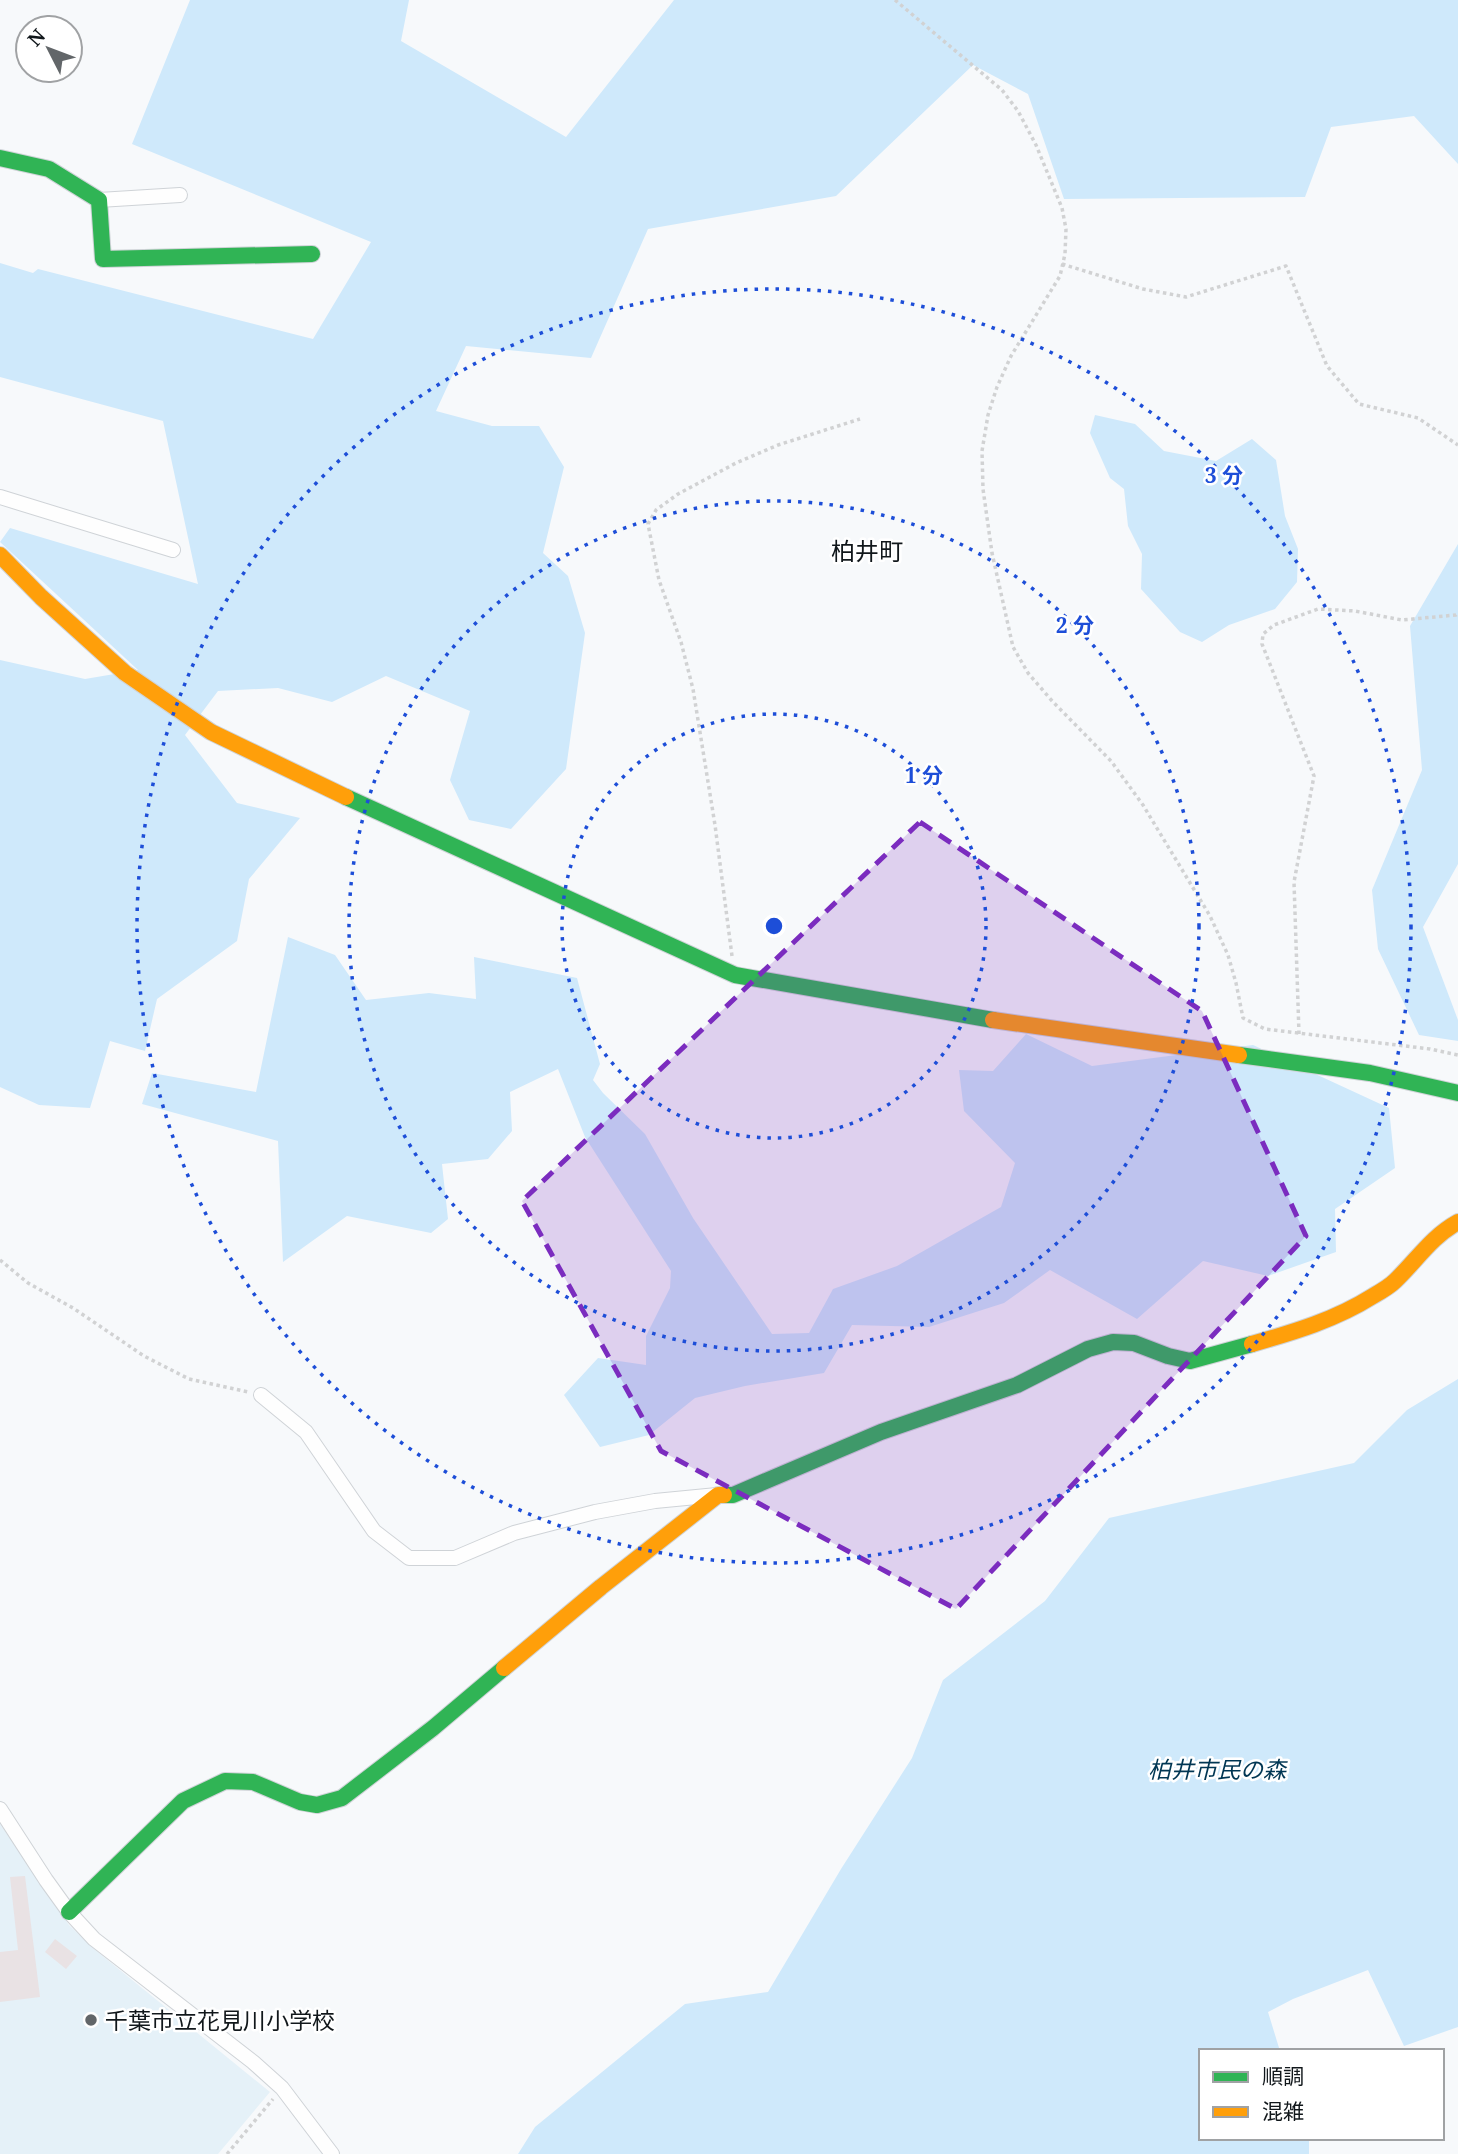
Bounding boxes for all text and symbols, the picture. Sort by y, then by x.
north arrow [14,14,84,84]
text: N [22,23,51,52]
text: 3 分 [1205,461,1243,489]
district label: 柏井町 [831,534,903,567]
text: 2 分 [1056,611,1094,639]
text: 1 分 [905,761,943,789]
centre of rings [762,914,786,938]
park label: 柏井市民の森 [1148,1753,1288,1785]
place label: 千葉市立花見川小学校 [105,2004,335,2036]
marker: 千葉市立花見川小学校 [83,2012,99,2028]
legend [1199,2049,1444,2140]
text: 順調 [1262,2062,1304,2090]
text: 混雑 [1262,2097,1304,2125]

